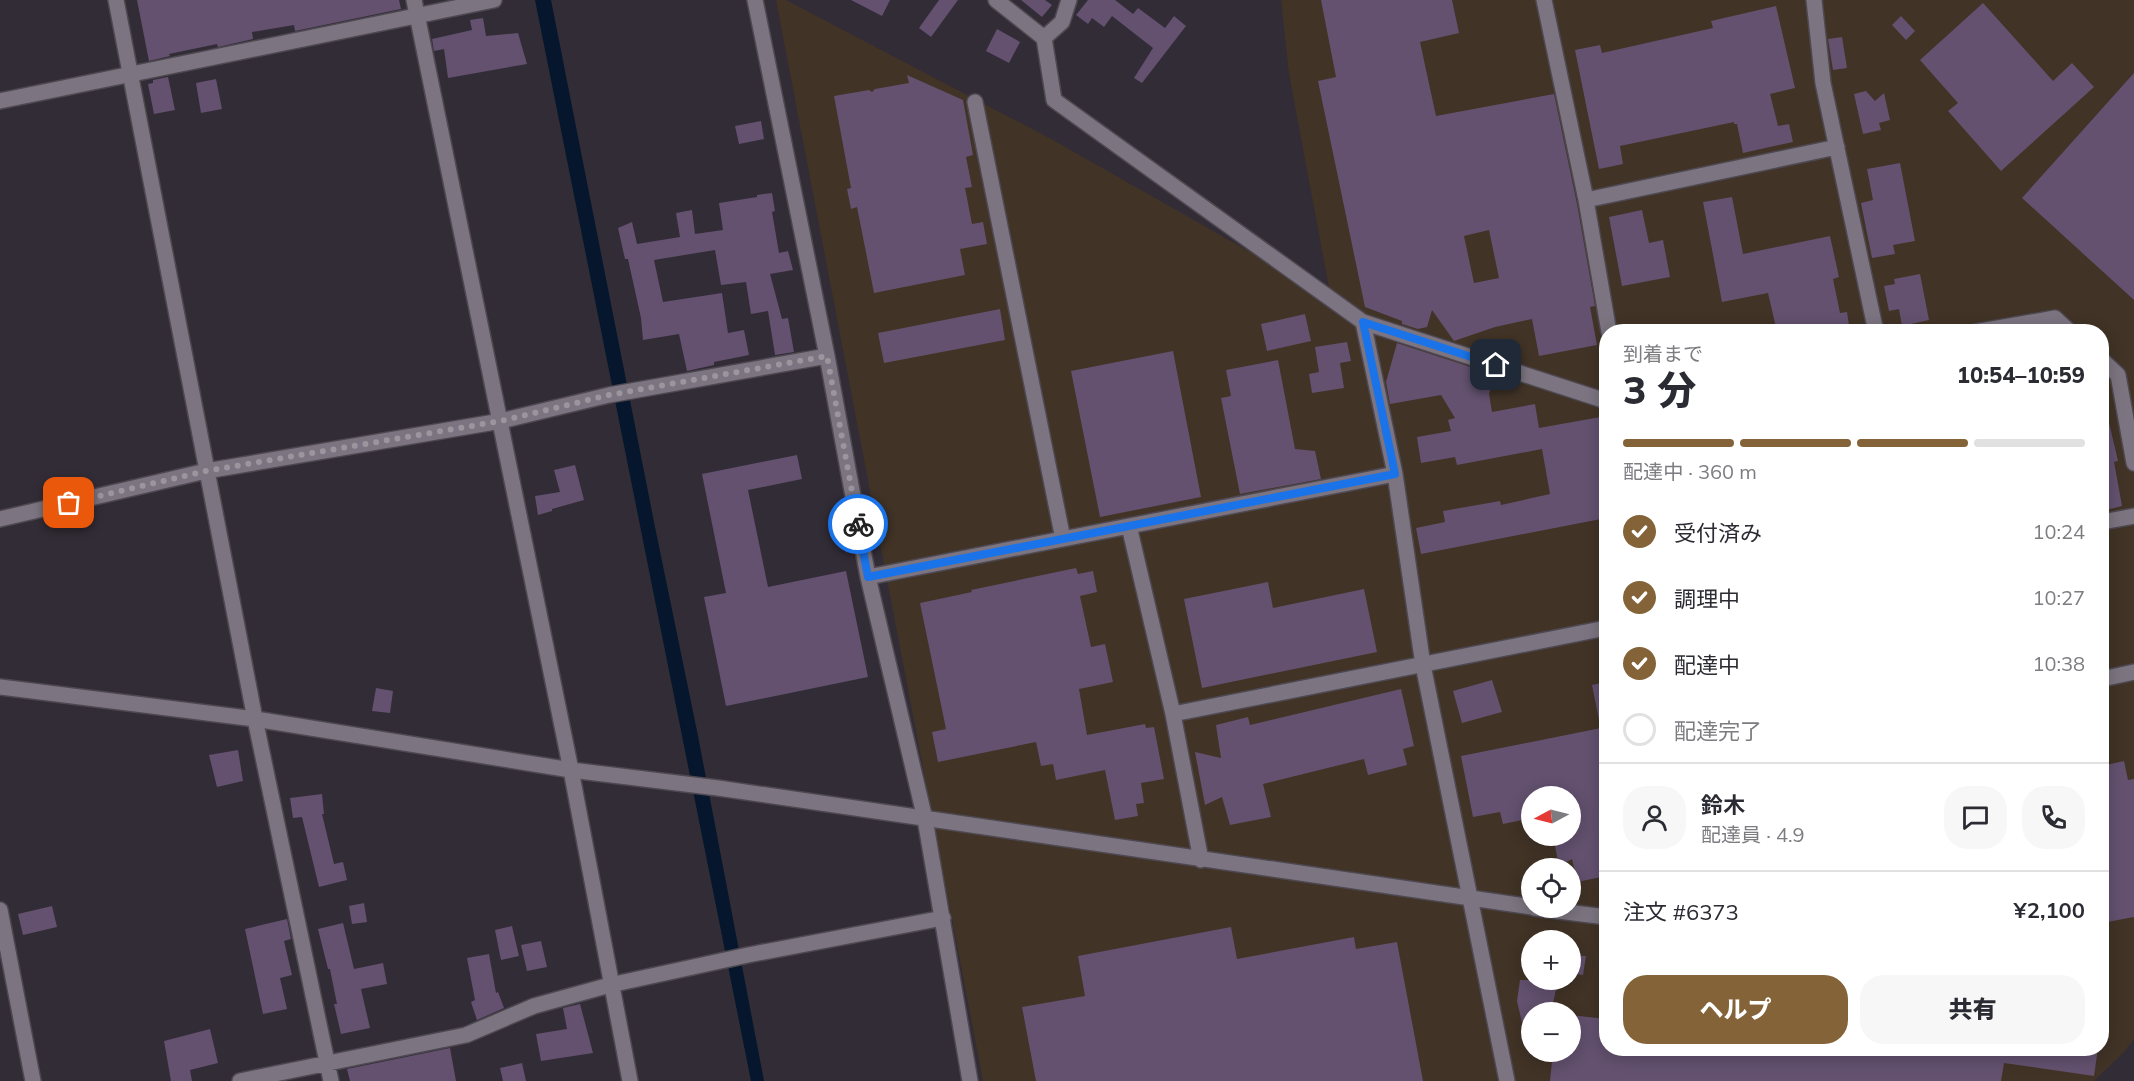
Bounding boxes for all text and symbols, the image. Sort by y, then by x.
pin [1470,339,1521,390]
text: 到着まで [1623,341,1703,366]
icon: home [1479,348,1512,381]
text: 10:54–10:59 [1957,361,2085,389]
text: 3 分 [1623,365,1696,414]
text: 配達中 · 360 m [1623,459,1757,484]
pin [43,477,94,528]
icon: bag [52,486,85,519]
courier [828,494,888,554]
icon: bike [842,508,875,541]
icon: check [1623,515,1656,548]
text: 受付済み [1674,519,1762,547]
text: 10:24 [2032,519,2085,544]
icon: check [1623,581,1656,614]
text: 調理中 [1674,585,1740,613]
text: 10:27 [2032,585,2085,610]
icon: check [1623,647,1656,680]
text: 配達中 [1674,651,1740,679]
text: 10:38 [2032,651,2085,676]
text: 配達完了 [1674,717,1762,745]
north arrow [1521,786,1581,846]
map controls [1521,786,1581,1062]
button: person [1623,786,1686,849]
button: chat [1944,786,2007,849]
button: phone [2022,786,2085,849]
text: 鈴木 [1701,791,1745,819]
text: 配達員 · 4.9 [1701,822,1805,847]
button: locate [1521,858,1581,918]
text: ¥2,100 [2014,896,2085,924]
text: 注文 #6373 [1623,898,1739,926]
button: + [1521,930,1581,990]
button: ヘルプ [1623,975,1848,1044]
button: 共有 [1860,975,2085,1044]
button: − [1521,1002,1581,1062]

